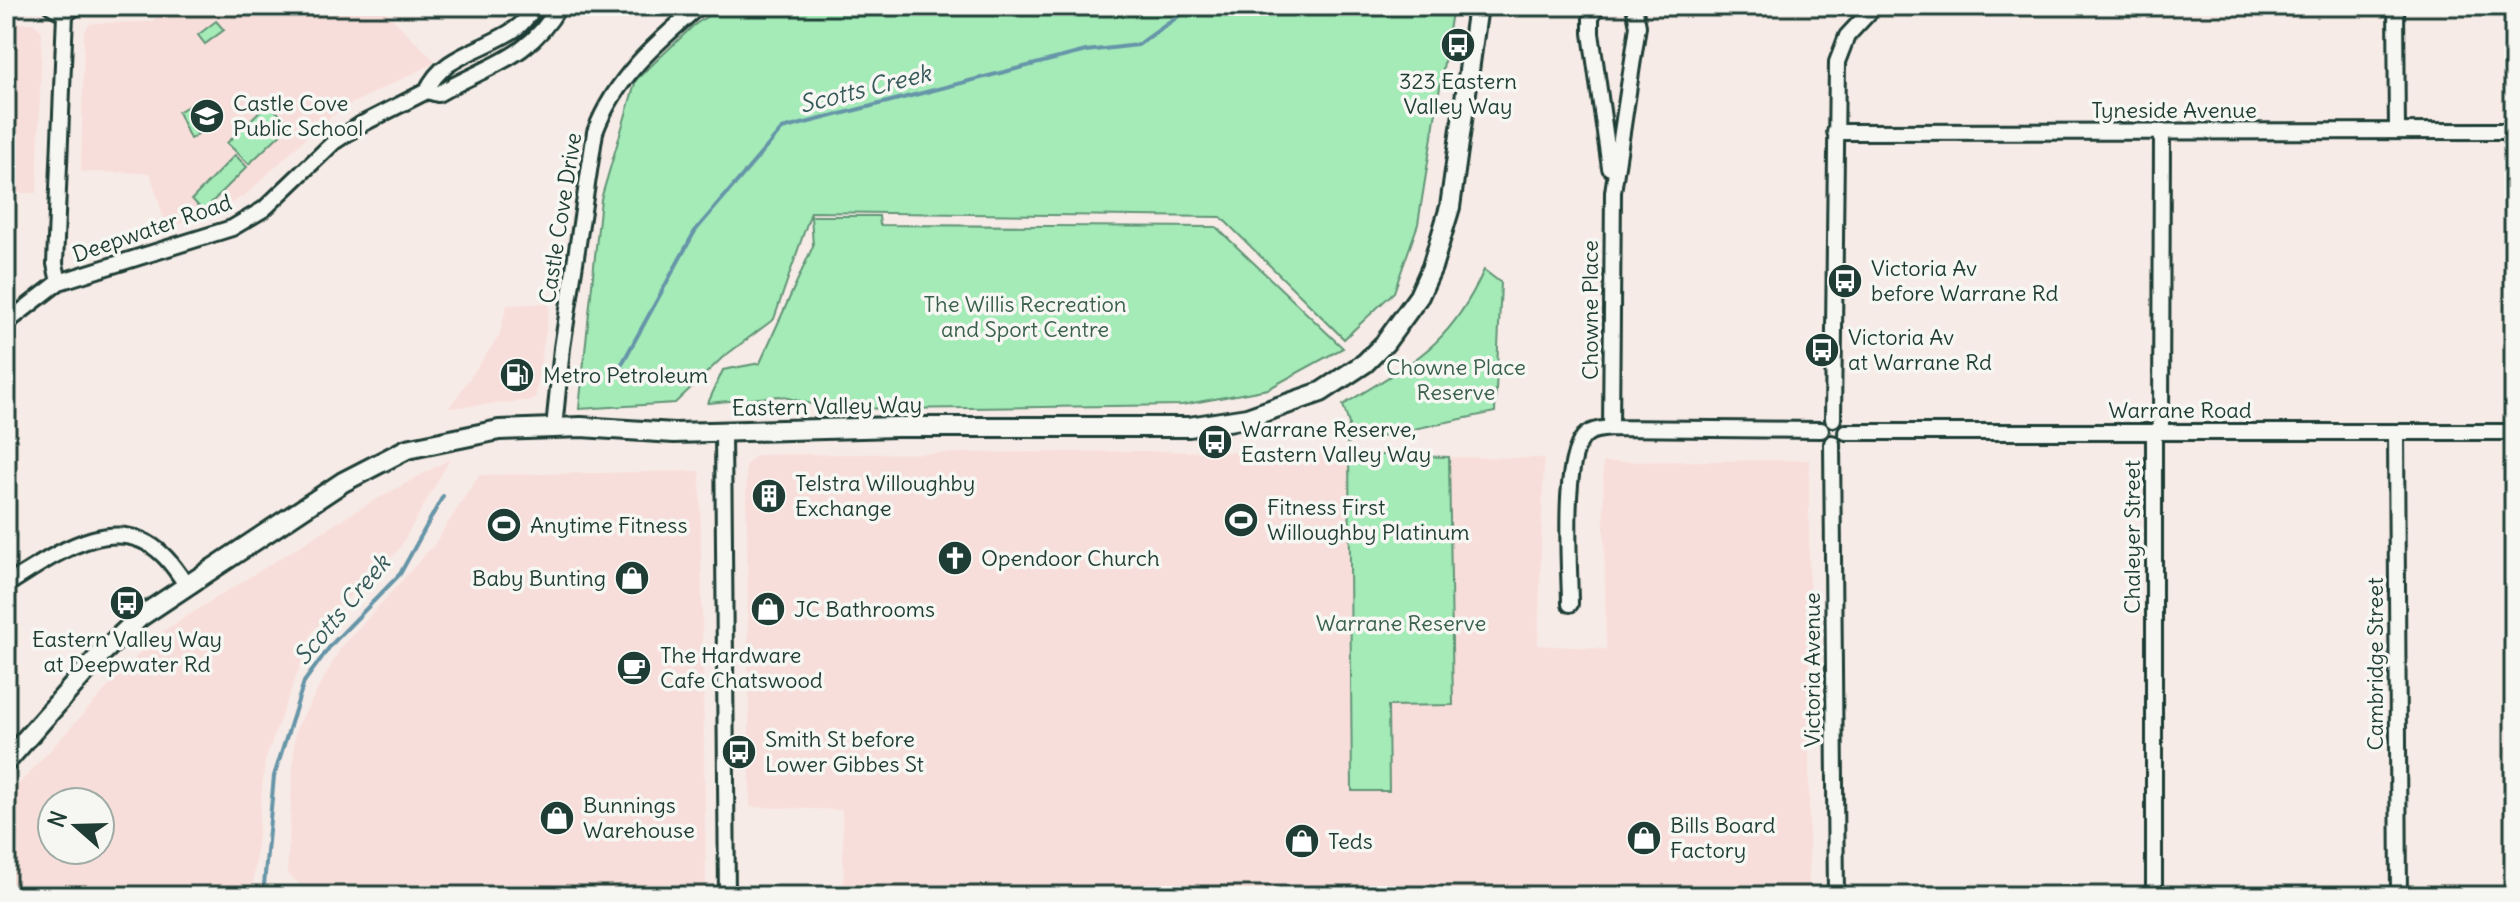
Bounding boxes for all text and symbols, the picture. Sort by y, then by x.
bus stop icon: 323 Eastern Valley Way [1439,26,1477,64]
water label: Scotts Creek [796,57,935,119]
place label: 323 Eastern Valley Way [1399,67,1517,120]
place label: Castle Cove Public School [233,89,363,142]
street label: Tyneside Avenue [2091,96,2257,124]
school or university icon: Castle Cove Public School [188,97,226,135]
street label: Castle Cove Drive [533,131,587,305]
street label: Deepwater Road [69,188,235,268]
street label: Chowne Place [1576,240,1604,380]
place label: Victoria Av before Warrane Rd [1871,254,2059,307]
bus stop icon: Victoria Av before Warrane Rd [1826,262,1864,300]
park label: The Willis Recreation and Sport Centre [923,290,1127,343]
place label: Victoria Av at Warrane Rd [1848,323,1992,376]
bus stop icon: Victoria Av at Warrane Rd [1803,331,1841,369]
park label: Chowne Place Reserve [1386,353,1526,406]
fuel station icon: Metro Petroleum [498,356,536,394]
place label: Metro Petroleum [543,361,708,389]
street label: Eastern Valley Way [732,390,922,422]
street label: Warrane Road [2108,396,2252,424]
place label: Warrane Reserve, Eastern Valley Way [1241,415,1431,468]
bus stop icon: Warrane Reserve, Eastern Valley Way [1196,423,1234,461]
street label: Chaleyer Street [2118,460,2146,614]
place label: Telstra Willoughby Exchange [795,469,975,522]
building icon: Telstra Willoughby Exchange [750,477,788,515]
place label: Fitness First Willoughby Platinum [1267,493,1470,546]
sports icon: Fitness First Willoughby Platinum [1222,501,1260,539]
sports icon: Anytime Fitness [485,506,523,544]
place label: Anytime Fitness [530,511,687,539]
church icon: Opendoor Church [936,539,974,577]
place label: Opendoor Church [981,544,1160,572]
water label: Scotts Creek [287,547,397,670]
shop icon: Baby Bunting [613,559,651,597]
place label: Baby Bunting [472,564,606,592]
street label: Cambridge Street [2361,577,2389,751]
bus stop icon: Eastern Valley Way at Deepwater Rd [108,584,146,622]
shop icon: JC Bathrooms [749,590,787,628]
street label: Victoria Avenue [1798,592,1826,748]
place label: JC Bathrooms [794,595,935,623]
park label: Warrane Reserve [1316,609,1486,637]
place label: Eastern Valley Way at Deepwater Rd [32,625,222,678]
place label: The Hardware Cafe Chatswood [660,641,823,694]
cafe icon: The Hardware Cafe Chatswood [615,649,653,687]
place label: Smith St before Lower Gibbes St [765,725,924,778]
bus stop icon: Smith St before Lower Gibbes St [720,733,758,771]
north arrow [36,786,116,866]
place label: Bunnings Warehouse [583,791,695,844]
shop icon: Bunnings Warehouse [538,799,576,837]
text: N [41,807,73,831]
place label: Bills Board Factory [1670,811,1776,864]
shop icon: Bills Board Factory [1625,819,1663,857]
shop icon: Teds [1283,822,1321,860]
place label: Teds [1328,827,1373,855]

